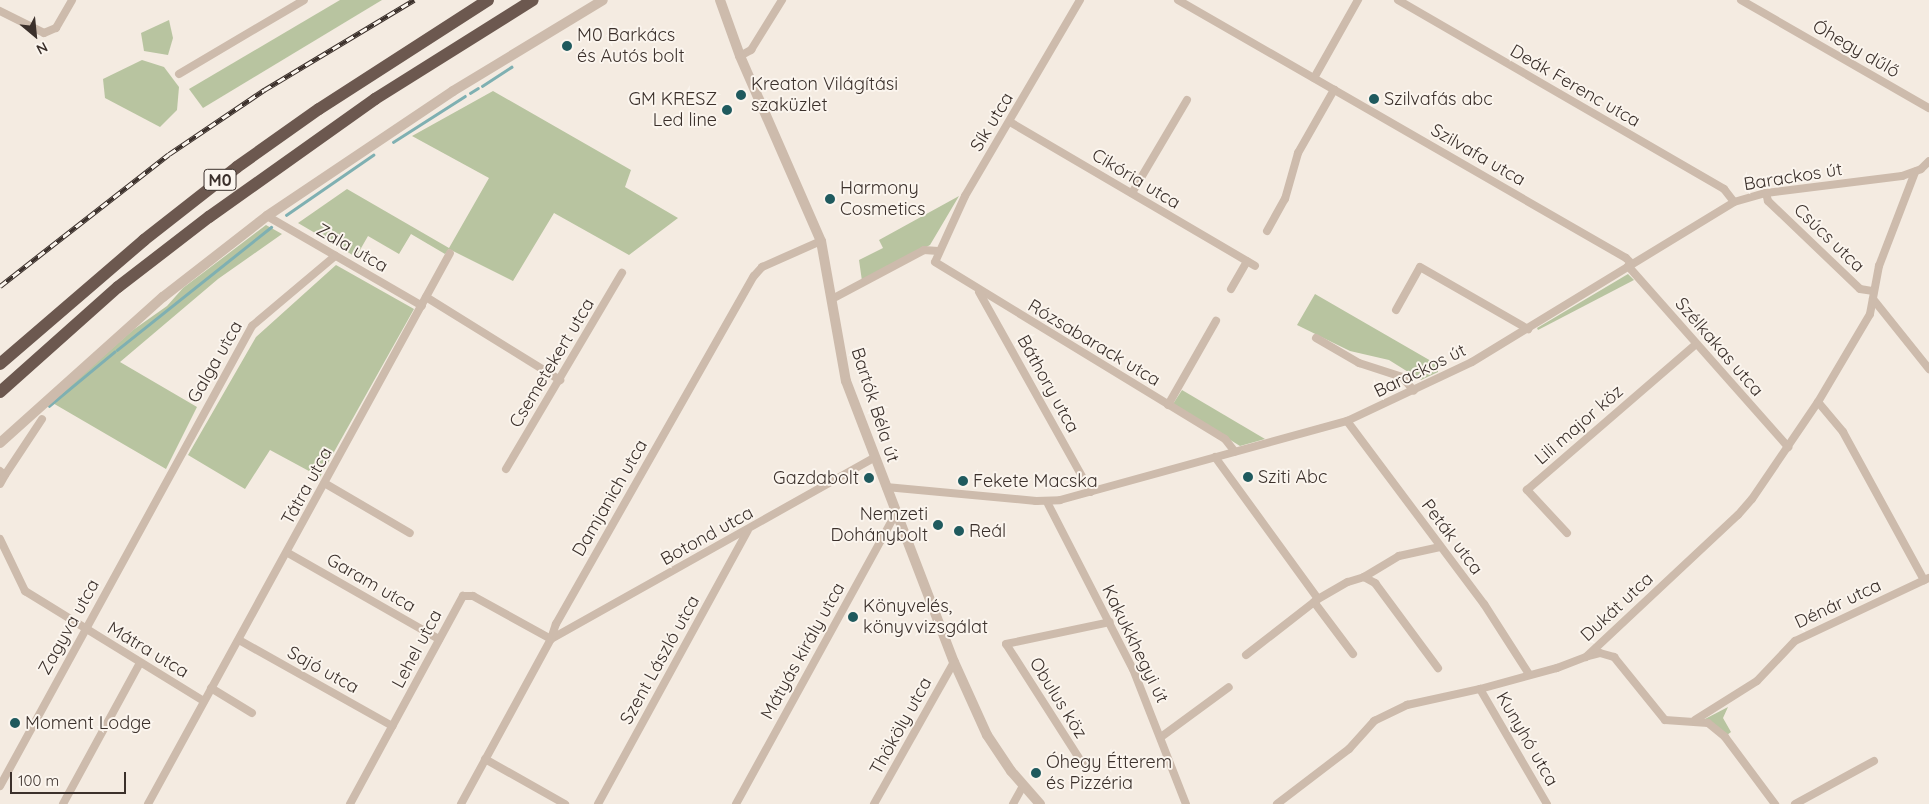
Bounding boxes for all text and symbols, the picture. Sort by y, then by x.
north arrow [10,10,60,60]
street label: Óhegy dűlő [1809,15,1903,83]
place label: M0 Barkács és Autós bolt [577,25,685,68]
text: N [33,38,51,59]
marker: M0 Barkács és Autós bolt [561,40,573,52]
street label: Deák Ferenc utca [1506,40,1644,132]
place label: Kreaton Világítási szaküzlet [751,74,898,116]
place label: Szilvafás abc [1384,88,1493,110]
place label: GM KRESZ Led line [629,89,717,132]
marker: Kreaton Világítási szaküzlet [735,89,747,101]
street label: Sík utca [966,89,1018,155]
marker: Szilvafás abc [1368,93,1380,105]
marker: GM KRESZ Led line [721,104,733,116]
street label: Szilvafa utca [1427,119,1529,191]
street label: Cikória utca [1088,144,1184,214]
street label: Barackos út [1742,159,1844,195]
road number: M0 [202,166,238,194]
place label: Harmony Cosmetics [840,178,925,220]
marker: Harmony Cosmetics [824,193,836,205]
street label: Csúcs utca [1789,199,1869,277]
street label: Zala utca [312,219,392,277]
street label: Szélkakas utca [1670,293,1768,401]
street label: Csemetekert utca [505,294,599,432]
street label: Rózsabarack utca [1024,295,1164,391]
street label: Galga utca [183,317,247,407]
street label: Báthory utca [1012,331,1084,437]
street label: Barackos út [1371,340,1469,402]
street label: Bartók Béla út [846,345,904,465]
street label: Lili major köz [1530,381,1628,469]
street label: Damjanich utca [568,436,652,560]
street label: Tátra utca [277,444,337,528]
place label: Sziti Abc [1258,466,1327,488]
place label: Gazdabolt [773,467,859,489]
place label: Fekete Macska [973,470,1098,492]
marker: Sziti Abc [1242,471,1254,483]
marker: Gazdabolt [863,472,875,484]
marker: Fekete Macska [957,475,969,487]
street label: Peták utca [1417,495,1487,579]
street label: Botond utca [657,502,757,570]
place label: Nemzeti Dohánybolt [830,504,928,546]
marker: Nemzeti Dohánybolt [932,519,944,531]
place label: Reál [969,520,1006,542]
marker: Reál [953,525,965,537]
street label: Garam utca [323,549,419,617]
street label: Dukát utca [1576,568,1658,646]
street label: Dénár utca [1791,575,1885,633]
street label: Zagyva utca [34,576,104,678]
street label: Mátyás király utca [756,579,850,723]
street label: Kakukkhegyi út [1097,581,1173,707]
street label: Szent László utca [616,592,704,728]
place label: Könyvelés, könyvvizsgálat [863,596,988,638]
street label: Lehel utca [387,606,447,692]
marker: Könyvelés, könyvvizsgálat [847,611,859,623]
street label: Mátra utca [103,617,193,683]
street label: Sajó utca [284,642,362,698]
street label: Obulus köz [1025,653,1091,743]
street label: Thököly utca [865,674,937,778]
street label: Kunyhó utca [1491,688,1563,790]
place label: Moment Lodge [25,712,151,734]
marker: Moment Lodge [9,717,21,729]
place label: Óhegy Étterem és Pizzéria [1046,752,1172,794]
scale bar [12,762,129,794]
marker: Óhegy Étterem és Pizzéria [1030,767,1042,779]
text: 100 m [18,771,59,790]

